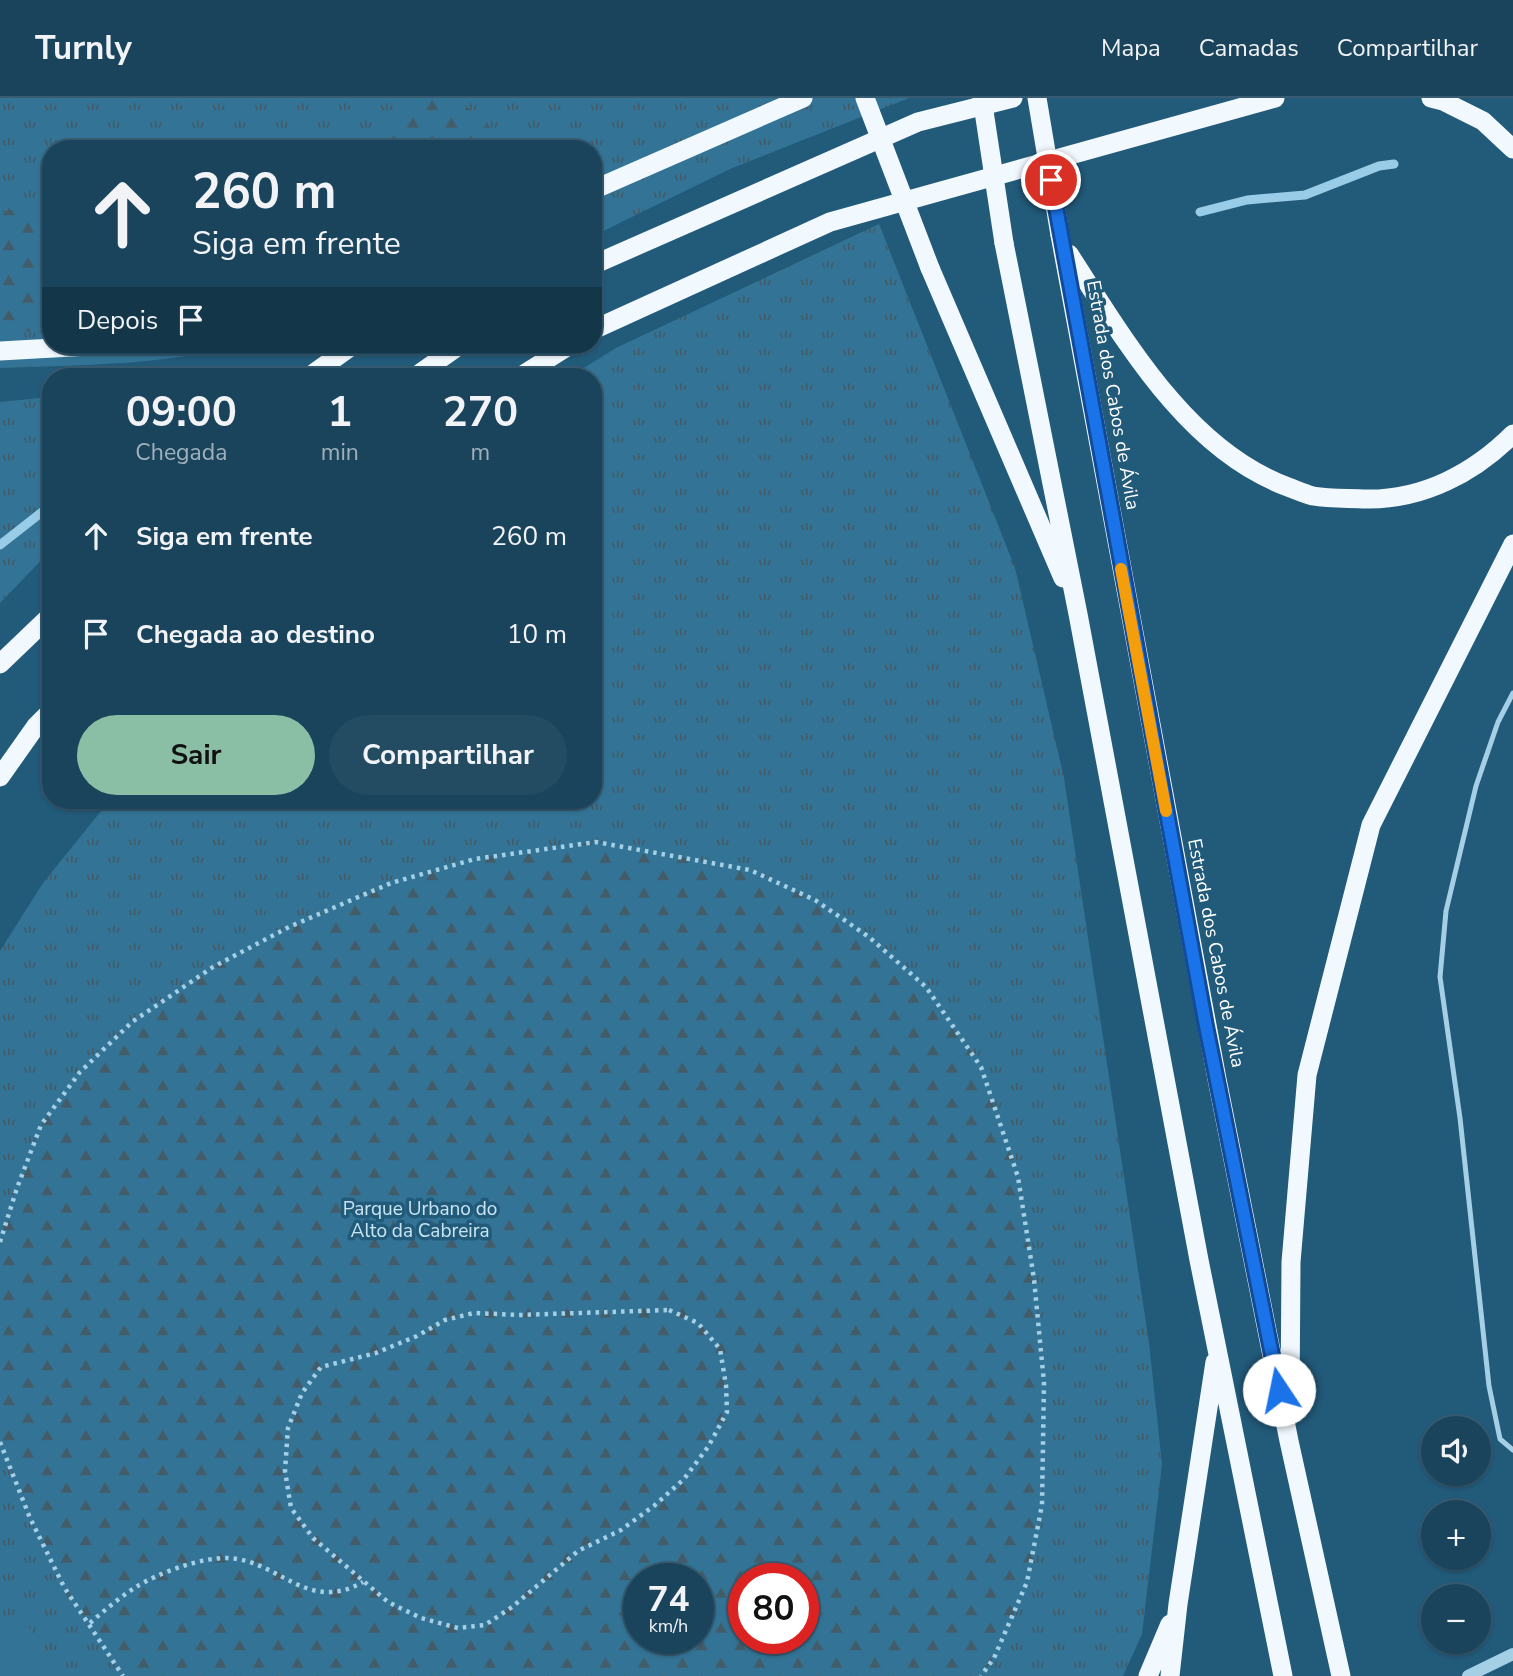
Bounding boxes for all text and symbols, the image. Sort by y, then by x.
text: Turnly [35,26,132,71]
text: Mapa [1101,32,1161,64]
text: Camadas [1199,32,1299,64]
text: Compartilhar [1337,32,1478,64]
pin [1021,150,1081,210]
text: 260 m [192,158,336,225]
icon: arrive [1032,161,1070,199]
icon: ahead [77,168,168,259]
text: Siga em frente [192,222,401,265]
street label: Estrada dos Cabos de Ávila [1080,278,1146,512]
icon: arrive [172,301,210,339]
text: Depois [77,303,158,338]
text: 09:00 [126,384,237,441]
text: 1 [327,384,352,441]
text: 270 [443,384,518,441]
text: Chegada [135,437,227,468]
text: min [321,437,359,468]
text: m [471,437,490,468]
icon: ahead [77,517,115,555]
text: Siga em frente [136,519,313,554]
text: 260 m [491,519,567,554]
icon: arrive [77,615,115,653]
text: Chegada ao destino [136,617,375,652]
text: 10 m [507,617,567,652]
button: Sair [77,715,315,795]
button: Compartilhar [329,715,567,795]
street label: Estrada dos Cabos de Ávila [1181,836,1251,1070]
park label: Parque Urbano do Alto da Cabreira [343,1196,497,1244]
position arrow [1242,1353,1316,1427]
map controls [1421,1416,1491,1654]
button: sound [1421,1416,1491,1486]
button: + [1421,1500,1491,1570]
speed limit sign: 80 [728,1563,819,1654]
text: 74 [647,1576,690,1623]
button: − [1421,1584,1491,1654]
text: km/h [649,1614,688,1638]

